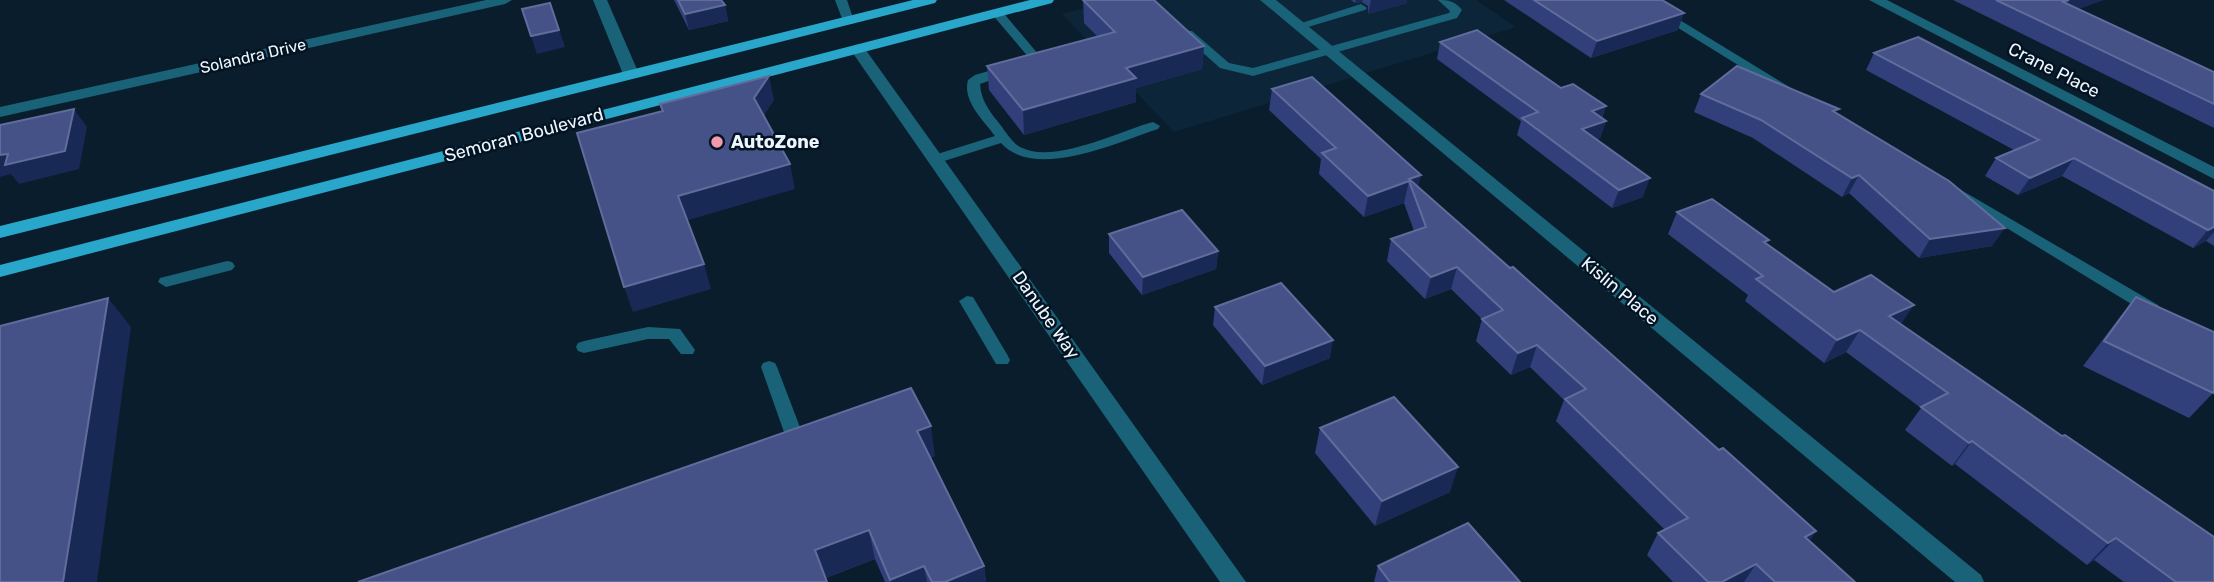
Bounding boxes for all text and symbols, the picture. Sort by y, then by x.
street label: Solandra Drive [198,35,308,77]
street label: Crane Place [2004,38,2104,102]
street label: Semoran Boulevard [442,103,606,167]
place label: AutoZone [731,131,820,153]
marker: AutoZone [709,134,725,150]
street label: Kislin Place [1577,252,1663,330]
street label: Danube Way [1008,267,1084,363]

